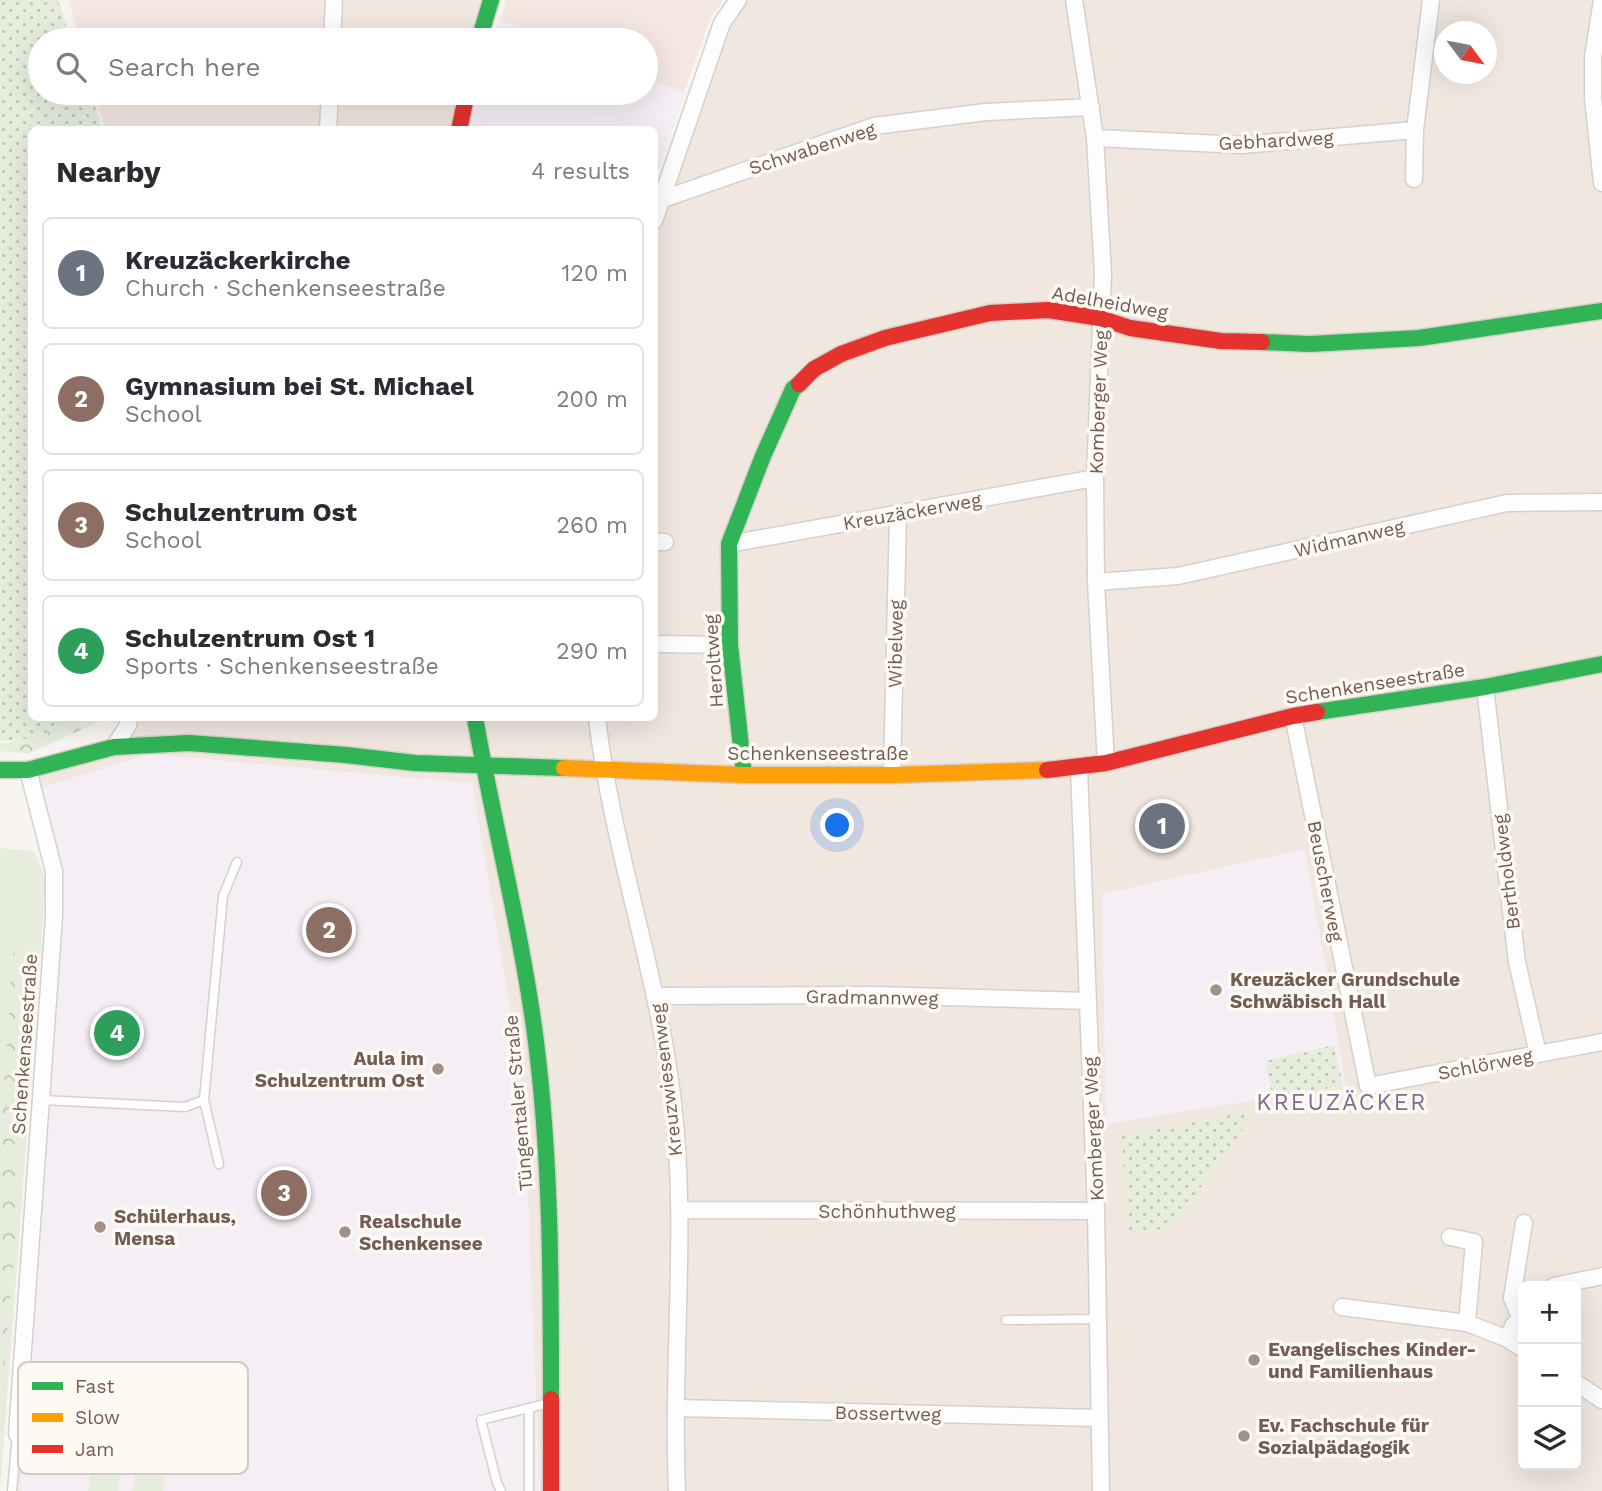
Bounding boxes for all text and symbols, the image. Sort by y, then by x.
north arrow [1434,21,1497,84]
search box [28,28,658,105]
icon: search [52,48,90,86]
text: Search here [108,52,260,82]
street label: Schwabenweg [746,117,879,180]
street label: Gebhardweg [1218,126,1335,155]
text: Nearby [56,154,161,189]
text: 4 results [531,158,630,185]
text: Kreuzäckerkirche [125,245,351,275]
text: 1 [76,260,86,287]
text: 120 m [562,260,628,287]
text: Church · Schenkenseestraße [125,275,446,302]
street label: Adelheidweg [1050,281,1171,324]
street label: Komberger Weg [1084,329,1113,475]
text: Gymnasium bei St. Michael [125,371,474,401]
text: 2 [74,386,88,413]
text: 200 m [556,386,628,413]
text: School [125,401,202,428]
street label: Kreuzäckerweg [841,488,984,535]
text: Schulzentrum Ost [125,497,357,527]
text: 3 [74,512,88,539]
text: 260 m [557,512,628,539]
street label: Widmanweg [1292,514,1407,562]
text: School [125,527,202,554]
street label: Wibelweg [883,599,908,688]
street label: Heroltweg [699,613,728,708]
text: Schulzentrum Ost 1 [125,623,375,653]
text: 4 [74,638,88,665]
text: 290 m [556,638,628,665]
text: Sports · Schenkenseestraße [125,653,439,680]
street label: Schenkenseestraße [1284,658,1466,709]
street label: Schenkenseestraße [727,742,909,765]
pin: 1 [1139,800,1185,852]
your location [820,808,854,842]
street label: Bertholdweg [1488,812,1525,931]
street label: Beuscherweg [1302,819,1349,944]
pin: 2 [306,904,352,956]
street label: Schenkenseestraße [7,953,42,1135]
place label: Kreuzäcker Grundschule Schwäbisch Hall [1230,968,1460,1013]
marker: Kreuzäcker Grundschule Schwäbisch Hall [1208,982,1224,998]
street label: Gradmannweg [805,985,939,1010]
street label: Kreuzwiesenweg [646,1001,687,1158]
pin: 4 [94,1007,140,1059]
street label: Tüngentaler Straße [499,1014,538,1192]
street label: Schlörweg [1436,1044,1535,1085]
place label: Aula im Schulzentrum Ost [255,1047,425,1092]
street label: Komberger Weg [1078,1055,1109,1202]
marker: Aula im Schulzentrum Ost [430,1061,446,1077]
district label: KREUZÄCKER [1256,1089,1428,1116]
pin: 3 [261,1167,307,1219]
street label: Schönhuthweg [818,1200,957,1223]
place label: Schülerhaus, Mensa [114,1205,236,1250]
place label: Realschule Schenkensee [359,1210,483,1255]
marker: Schülerhaus, Mensa [92,1219,108,1235]
marker: Realschule Schenkensee [337,1224,353,1240]
map controls [1518,1281,1581,1470]
button: + [1518,1281,1581,1344]
place label: Evangelisches Kinder- und Familienhaus [1268,1338,1476,1383]
button: − [1518,1344,1581,1407]
marker: Evangelisches Kinder- und Familienhaus [1246,1352,1262,1368]
legend [18,1362,248,1474]
text: Fast [75,1375,114,1398]
street label: Bossertweg [835,1401,942,1426]
text: Slow [75,1406,120,1429]
button: layers [1518,1407,1581,1470]
place label: Ev. Fachschule für Sozialpädagogik [1258,1414,1430,1459]
marker: Ev. Fachschule für Sozialpädagogik [1236,1428,1252,1444]
text: Jam [75,1438,114,1461]

